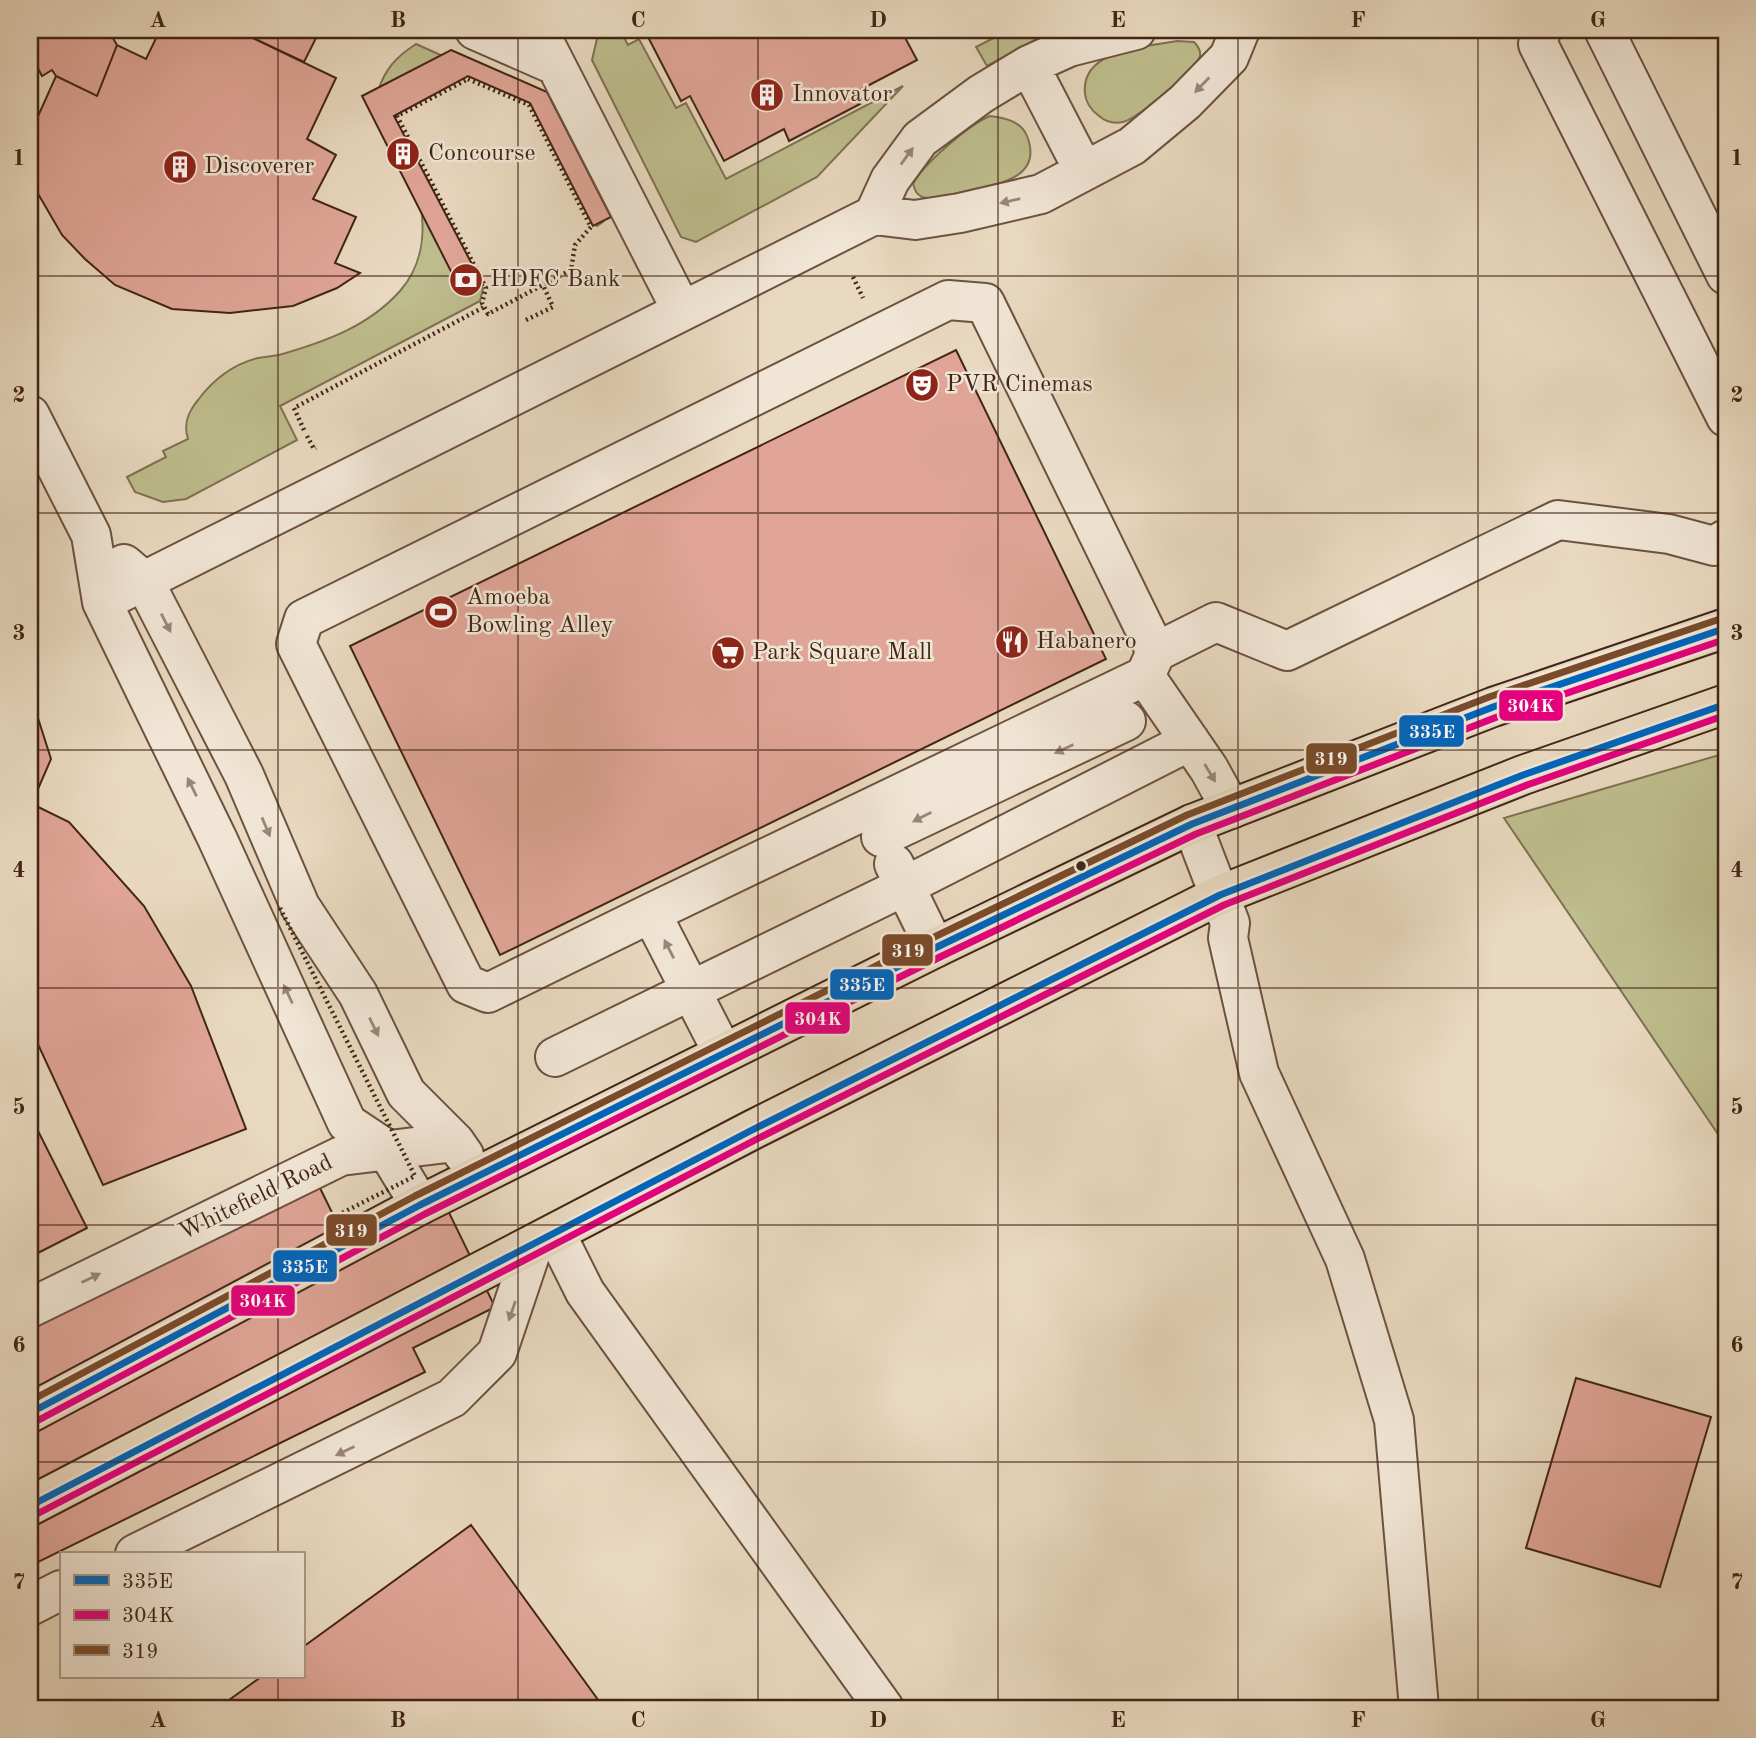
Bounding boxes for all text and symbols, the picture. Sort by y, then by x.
text: A [149,9,167,32]
text: B [390,9,406,32]
text: C [630,9,646,32]
text: D [869,9,887,32]
text: E [1110,9,1126,32]
text: F [1350,9,1366,32]
text: G [1590,9,1606,32]
building icon: Innovator [748,76,786,114]
one-way arrow [1194,76,1210,93]
place label: Innovator [792,83,892,107]
building icon: Concourse [384,135,422,173]
place label: Concourse [428,142,535,166]
text: 1 [12,147,26,170]
one-way arrow [900,147,914,165]
text: 1 [1730,147,1744,170]
building icon: Discoverer [161,148,199,186]
place label: Discoverer [204,155,314,179]
one-way arrow [999,196,1021,207]
bank icon: HDFC Bank [447,261,485,299]
place label: HDFC Bank [490,268,621,292]
theatre icon: PVR Cinemas [903,366,941,404]
place label: PVR Cinemas [946,373,1093,397]
text: 2 [12,384,26,407]
text: 2 [1730,384,1744,407]
place label: Amoeba Bowling Alley [466,586,614,638]
sports icon: Amoeba Bowling Alley [422,593,460,631]
one-way arrow [159,614,171,634]
text: 3 [12,622,26,645]
text: 3 [1730,622,1744,645]
restaurant icon: Habanero [993,623,1031,661]
place label: Habanero [1036,630,1137,654]
supermarket icon: Park Square Mall [709,634,747,672]
place label: Park Square Mall [752,641,932,665]
line badge: 304K [1498,689,1564,722]
text: 304K [1507,698,1555,717]
line badge: 335E [1398,714,1465,748]
text: 335E [1409,724,1455,743]
line badge: 319 [1305,742,1358,775]
one-way arrow [1054,744,1074,755]
text: 319 [1314,751,1348,770]
one-way arrow [1204,763,1217,782]
one-way arrow [187,777,198,797]
one-way arrow [911,811,931,823]
one-way arrow [261,817,272,838]
text: 4 [12,859,26,882]
unlabelled marker [1074,859,1088,873]
text: 4 [1730,859,1744,882]
line badge: 319 [881,933,934,967]
one-way arrow [664,939,675,959]
text: 319 [891,943,925,962]
line badge: 335E [829,968,895,1001]
text: 335E [839,977,885,996]
one-way arrow [282,984,294,1004]
line badge: 304K [784,1001,851,1035]
text: 304K [794,1011,842,1030]
one-way arrow [368,1017,380,1037]
text: 5 [12,1096,26,1119]
text: 5 [1730,1096,1744,1119]
street label: Whitefield Road [175,1150,337,1246]
line badge: 319 [325,1213,378,1247]
text: 319 [334,1223,368,1242]
line badge: 335E [272,1249,338,1283]
text: 335E [282,1259,328,1278]
one-way arrow [81,1272,101,1284]
line badge: 304K [230,1284,296,1317]
text: 304K [239,1293,287,1312]
one-way arrow [506,1300,517,1321]
text: 6 [12,1334,26,1357]
text: 6 [1730,1334,1744,1357]
one-way arrow [335,1445,355,1456]
legend [60,1552,304,1678]
text: 7 [12,1571,26,1594]
text: 7 [1730,1571,1744,1594]
text: 335E [122,1572,173,1593]
text: 304K [122,1606,174,1627]
text: 319 [122,1642,159,1663]
text: A [149,1709,167,1732]
text: B [390,1709,406,1732]
text: C [630,1709,646,1732]
text: D [869,1709,887,1732]
text: E [1110,1709,1126,1732]
text: F [1350,1709,1366,1732]
text: G [1590,1709,1606,1732]

